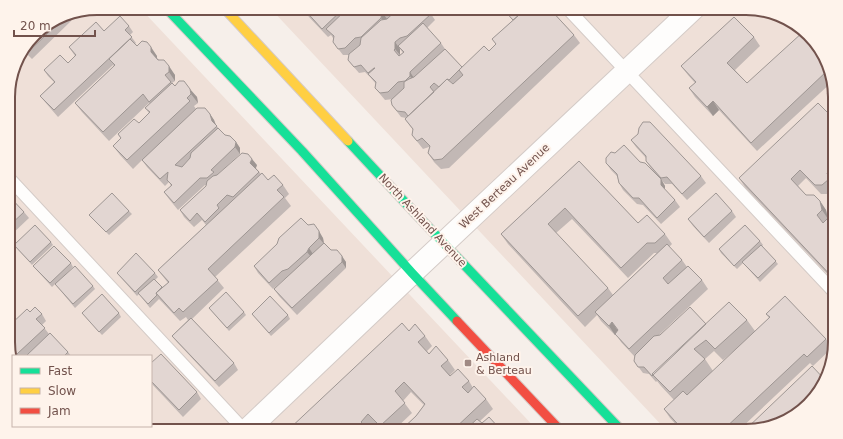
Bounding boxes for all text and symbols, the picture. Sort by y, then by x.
scale bar [14,12,95,38]
text: 20 m [20,19,51,33]
street label: West Berteau Avenue [457,141,552,232]
street label: North Ashland Avenue [376,171,469,270]
place label: Ashland & Berteau [476,351,532,377]
legend [12,355,152,427]
marker: Ashland & Berteau [463,358,473,368]
text: Fast [48,364,72,378]
text: Slow [48,384,76,398]
text: Jam [47,404,71,418]

